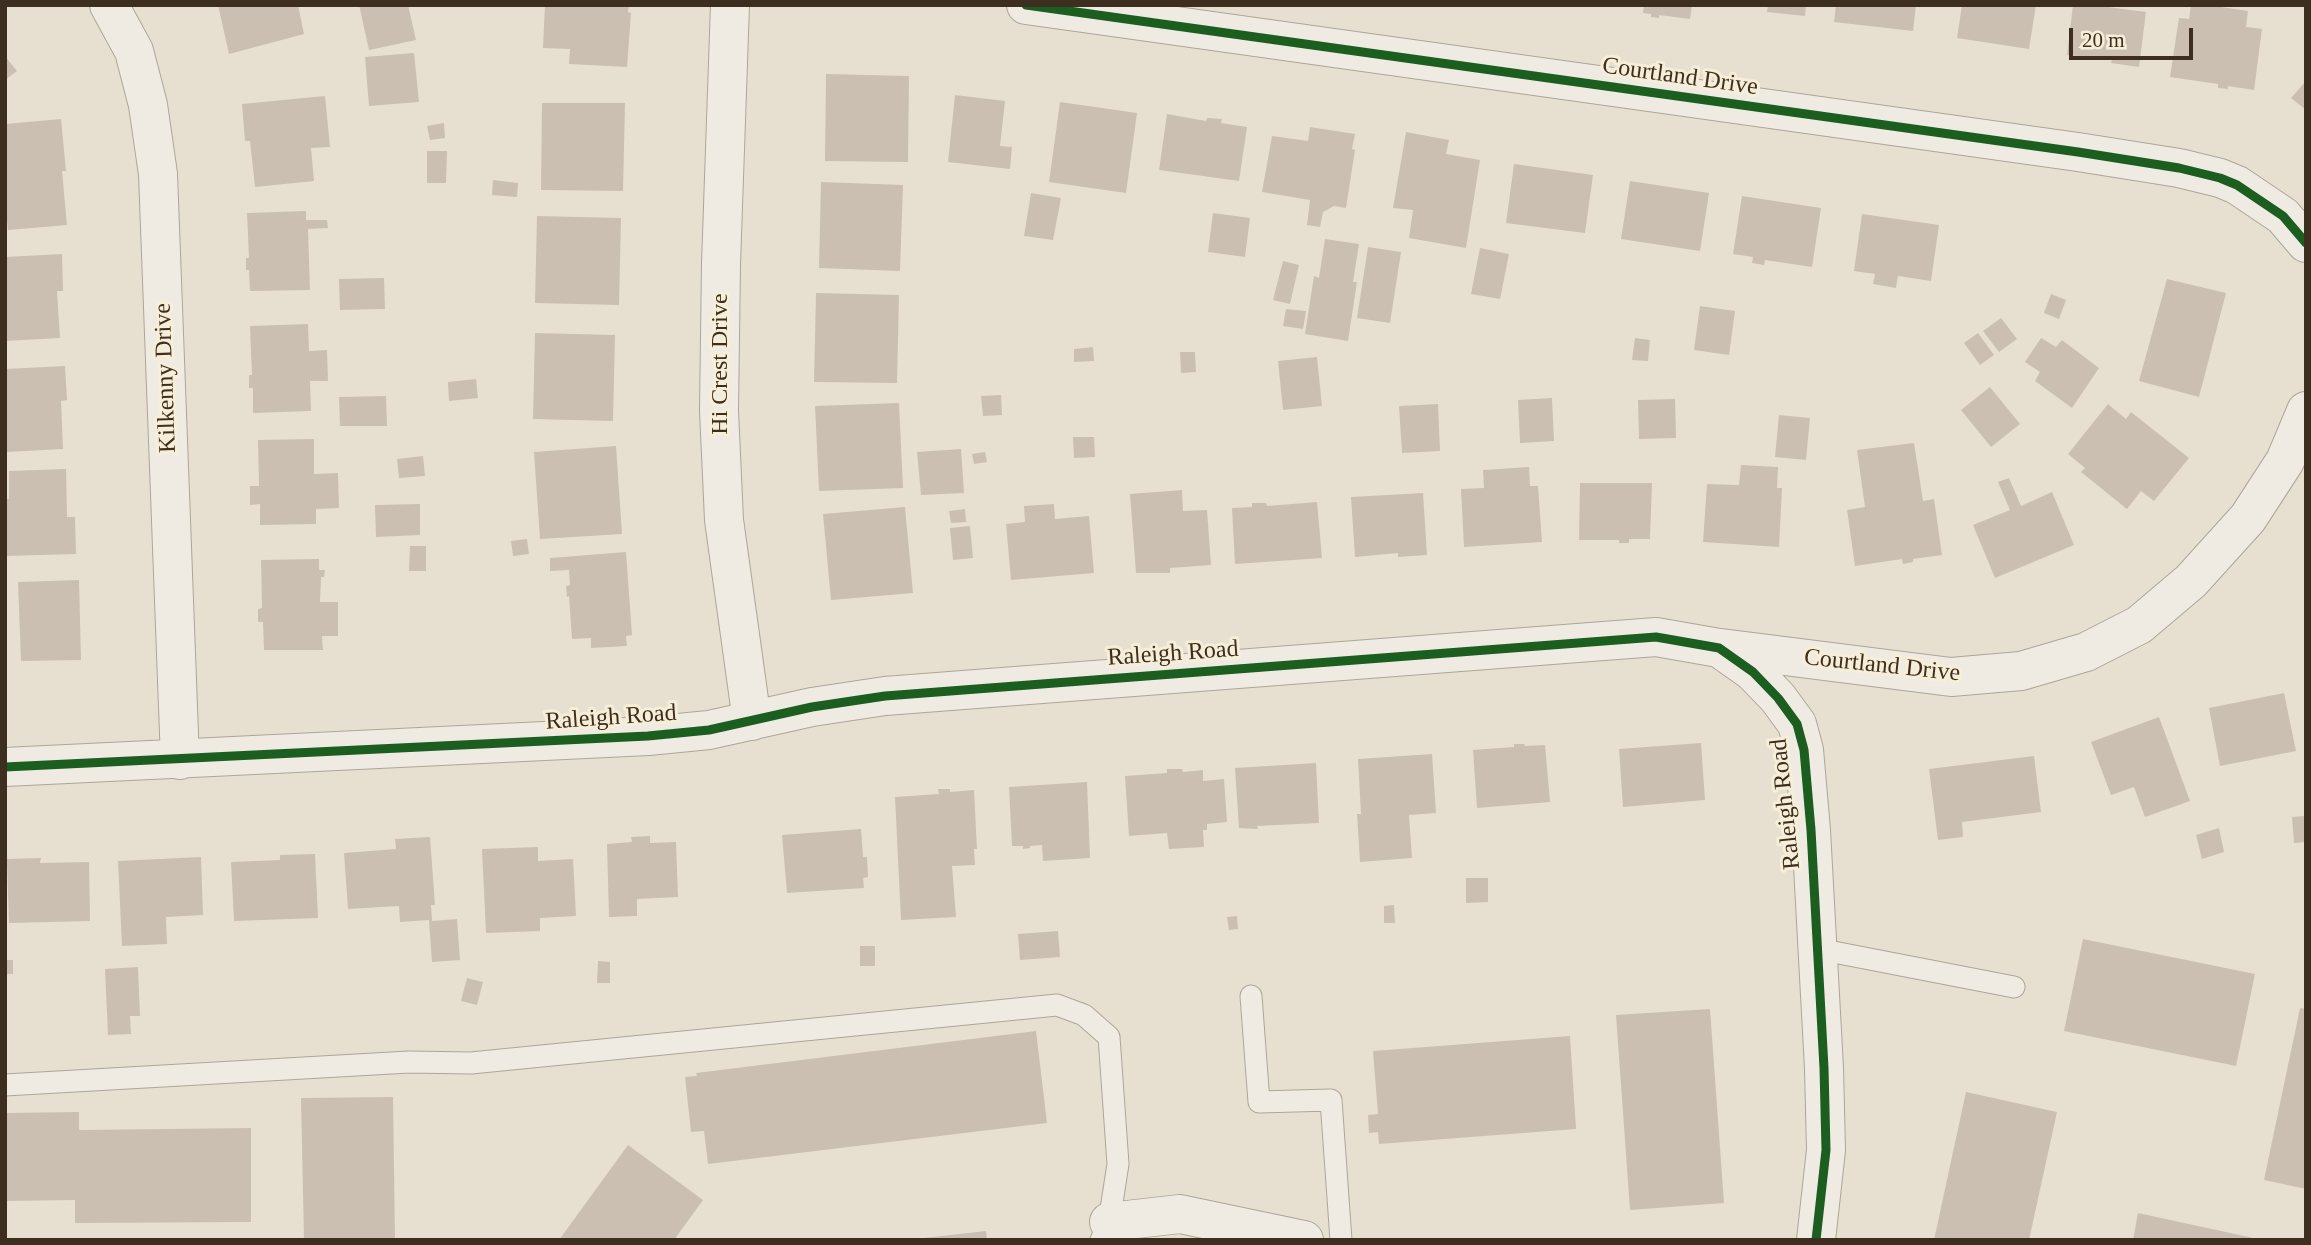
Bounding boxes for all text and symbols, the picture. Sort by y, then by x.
scale bar [2073,14,2197,58]
text: 20 m [2082,28,2125,52]
street label: Courtland Drive [1600,52,1760,102]
street label: Hi Crest Drive [707,293,735,435]
street label: Kilkenny Drive [149,303,183,453]
street label: Raleigh Road [1107,635,1239,673]
street label: Courtland Drive [1803,643,1961,689]
street label: Raleigh Road [545,699,677,737]
street label: Raleigh Road [1765,737,1807,871]

